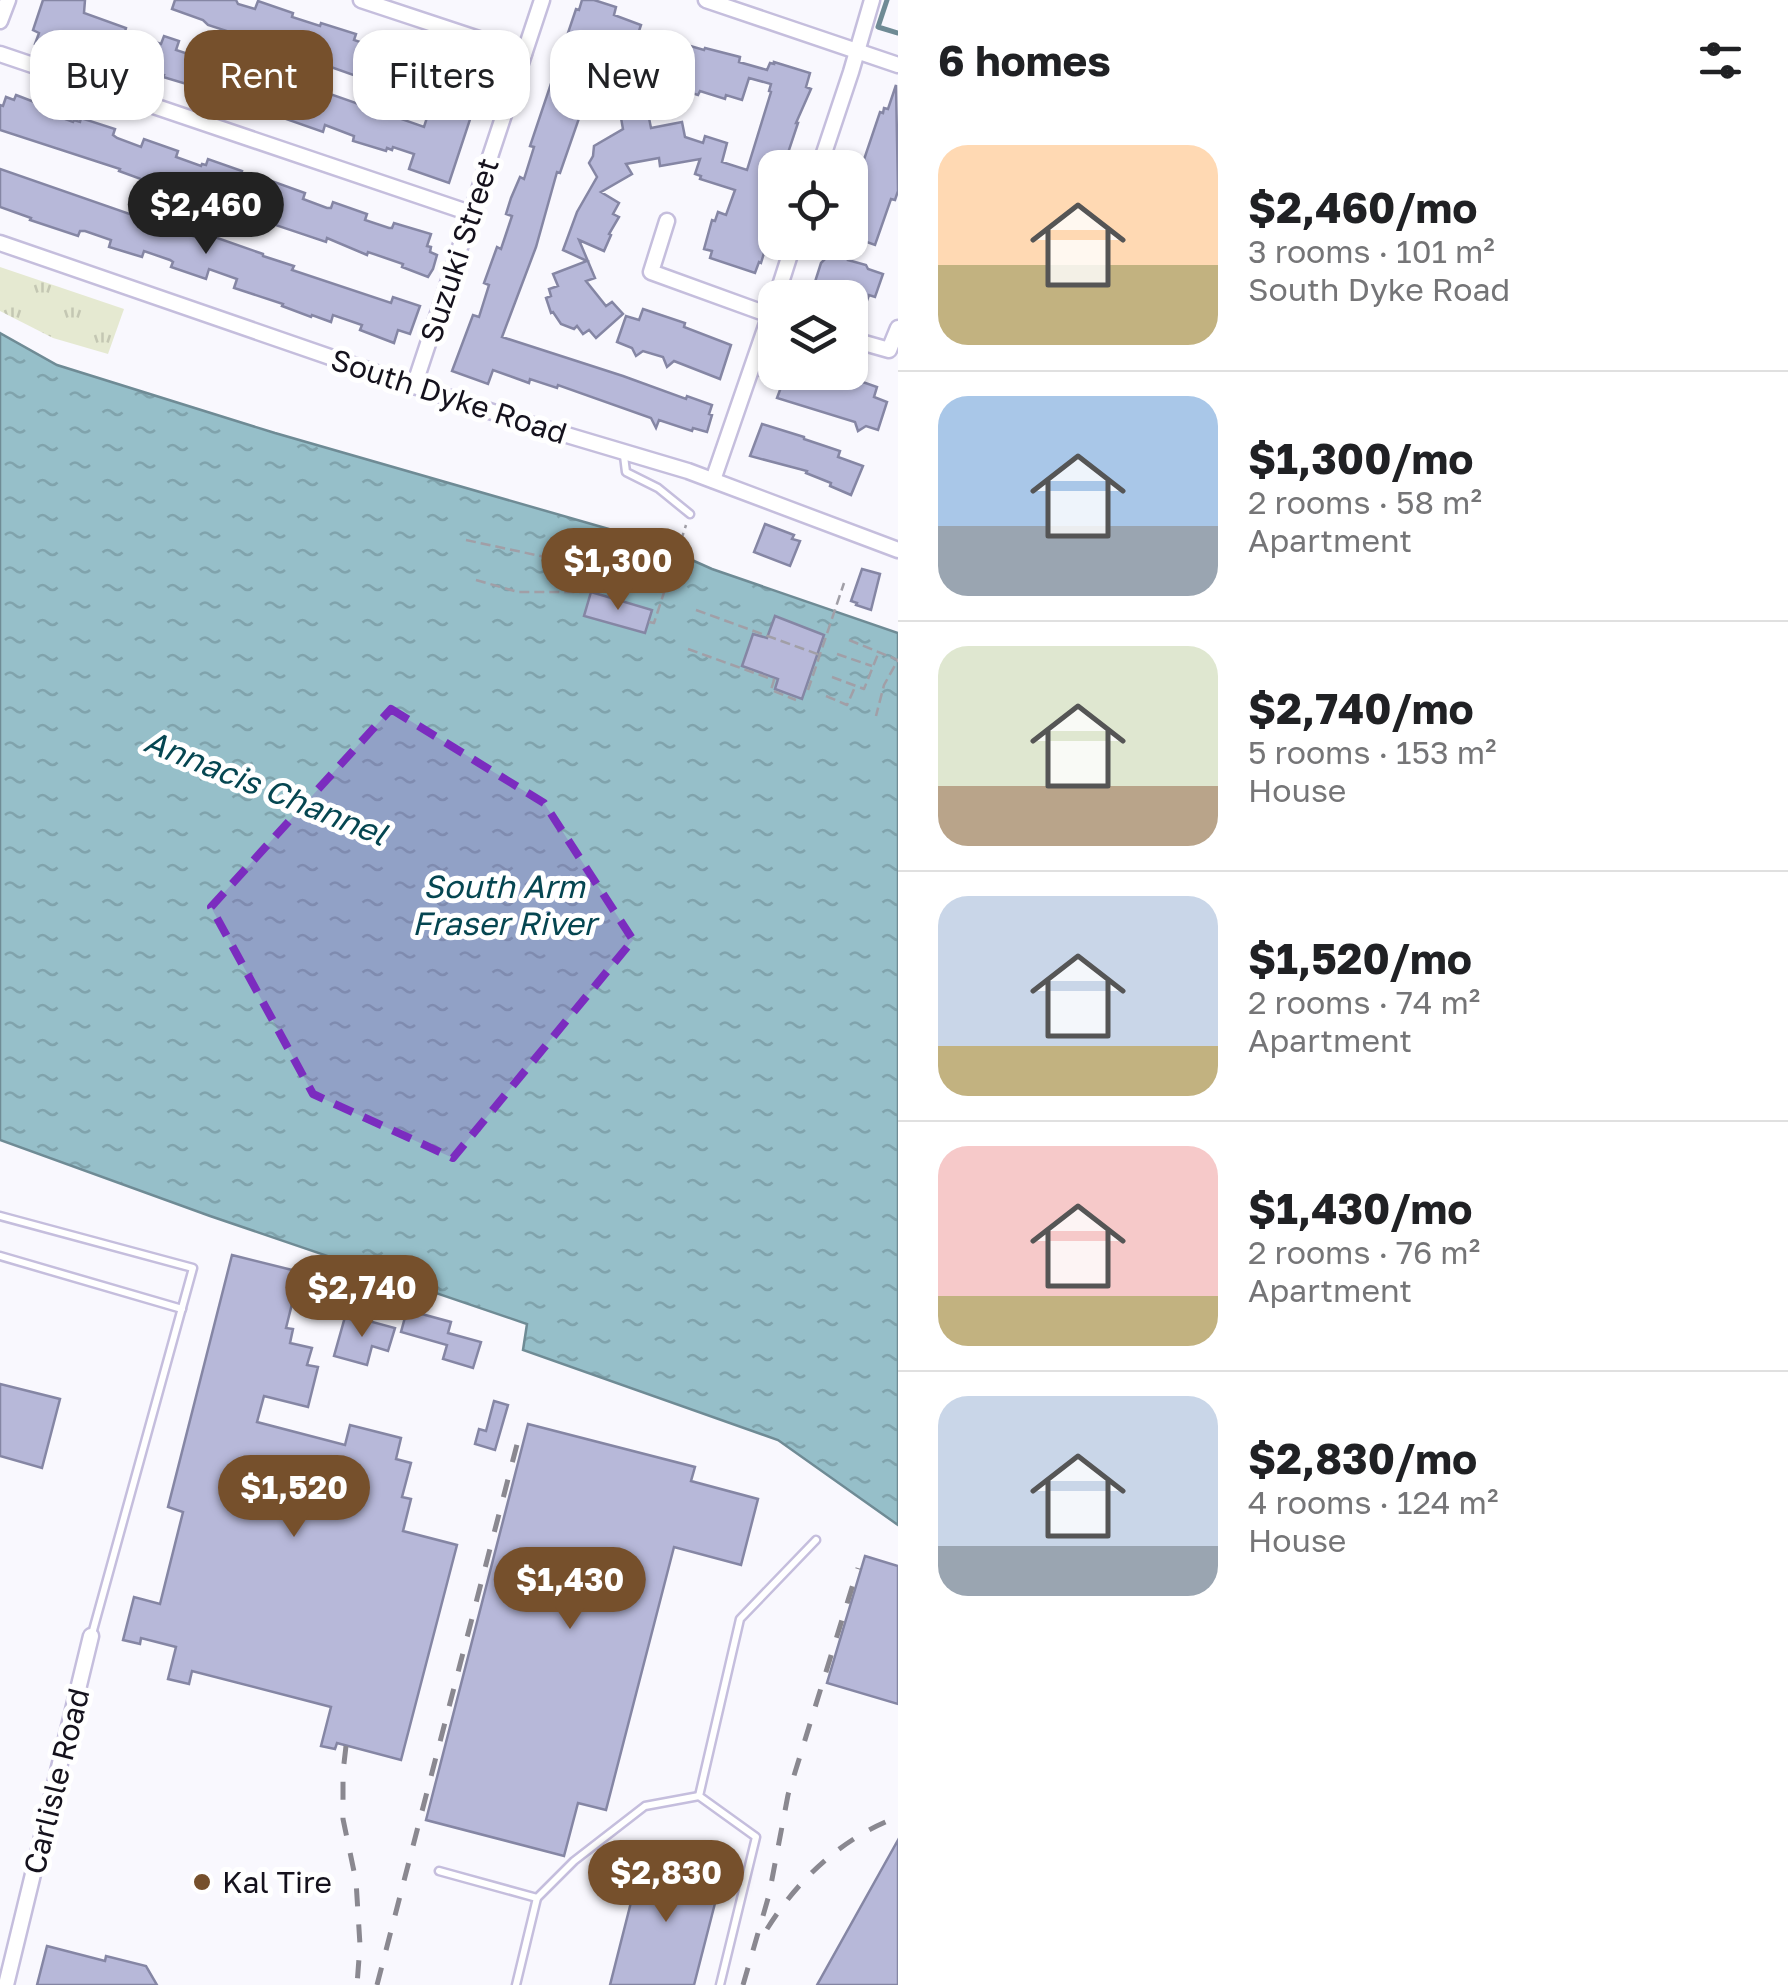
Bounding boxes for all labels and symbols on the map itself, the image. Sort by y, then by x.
street label: Suzuki Street [412,153,506,347]
pin: $2,460 [125,172,287,257]
street label: South Dyke Road [327,341,571,451]
pin: $1,300 [537,528,699,613]
water label: Annacis Channel [139,721,394,854]
water label: South Arm Fraser River [412,867,600,942]
pin: $2,740 [281,1255,443,1340]
pin: $1,520 [213,1455,375,1540]
pin: $1,430 [489,1547,651,1632]
street label: Carlisle Road [16,1684,96,1878]
pin: $2,830 [585,1840,747,1925]
place label: Kal Tire [222,1864,332,1900]
marker: Kal Tire [191,1871,213,1893]

